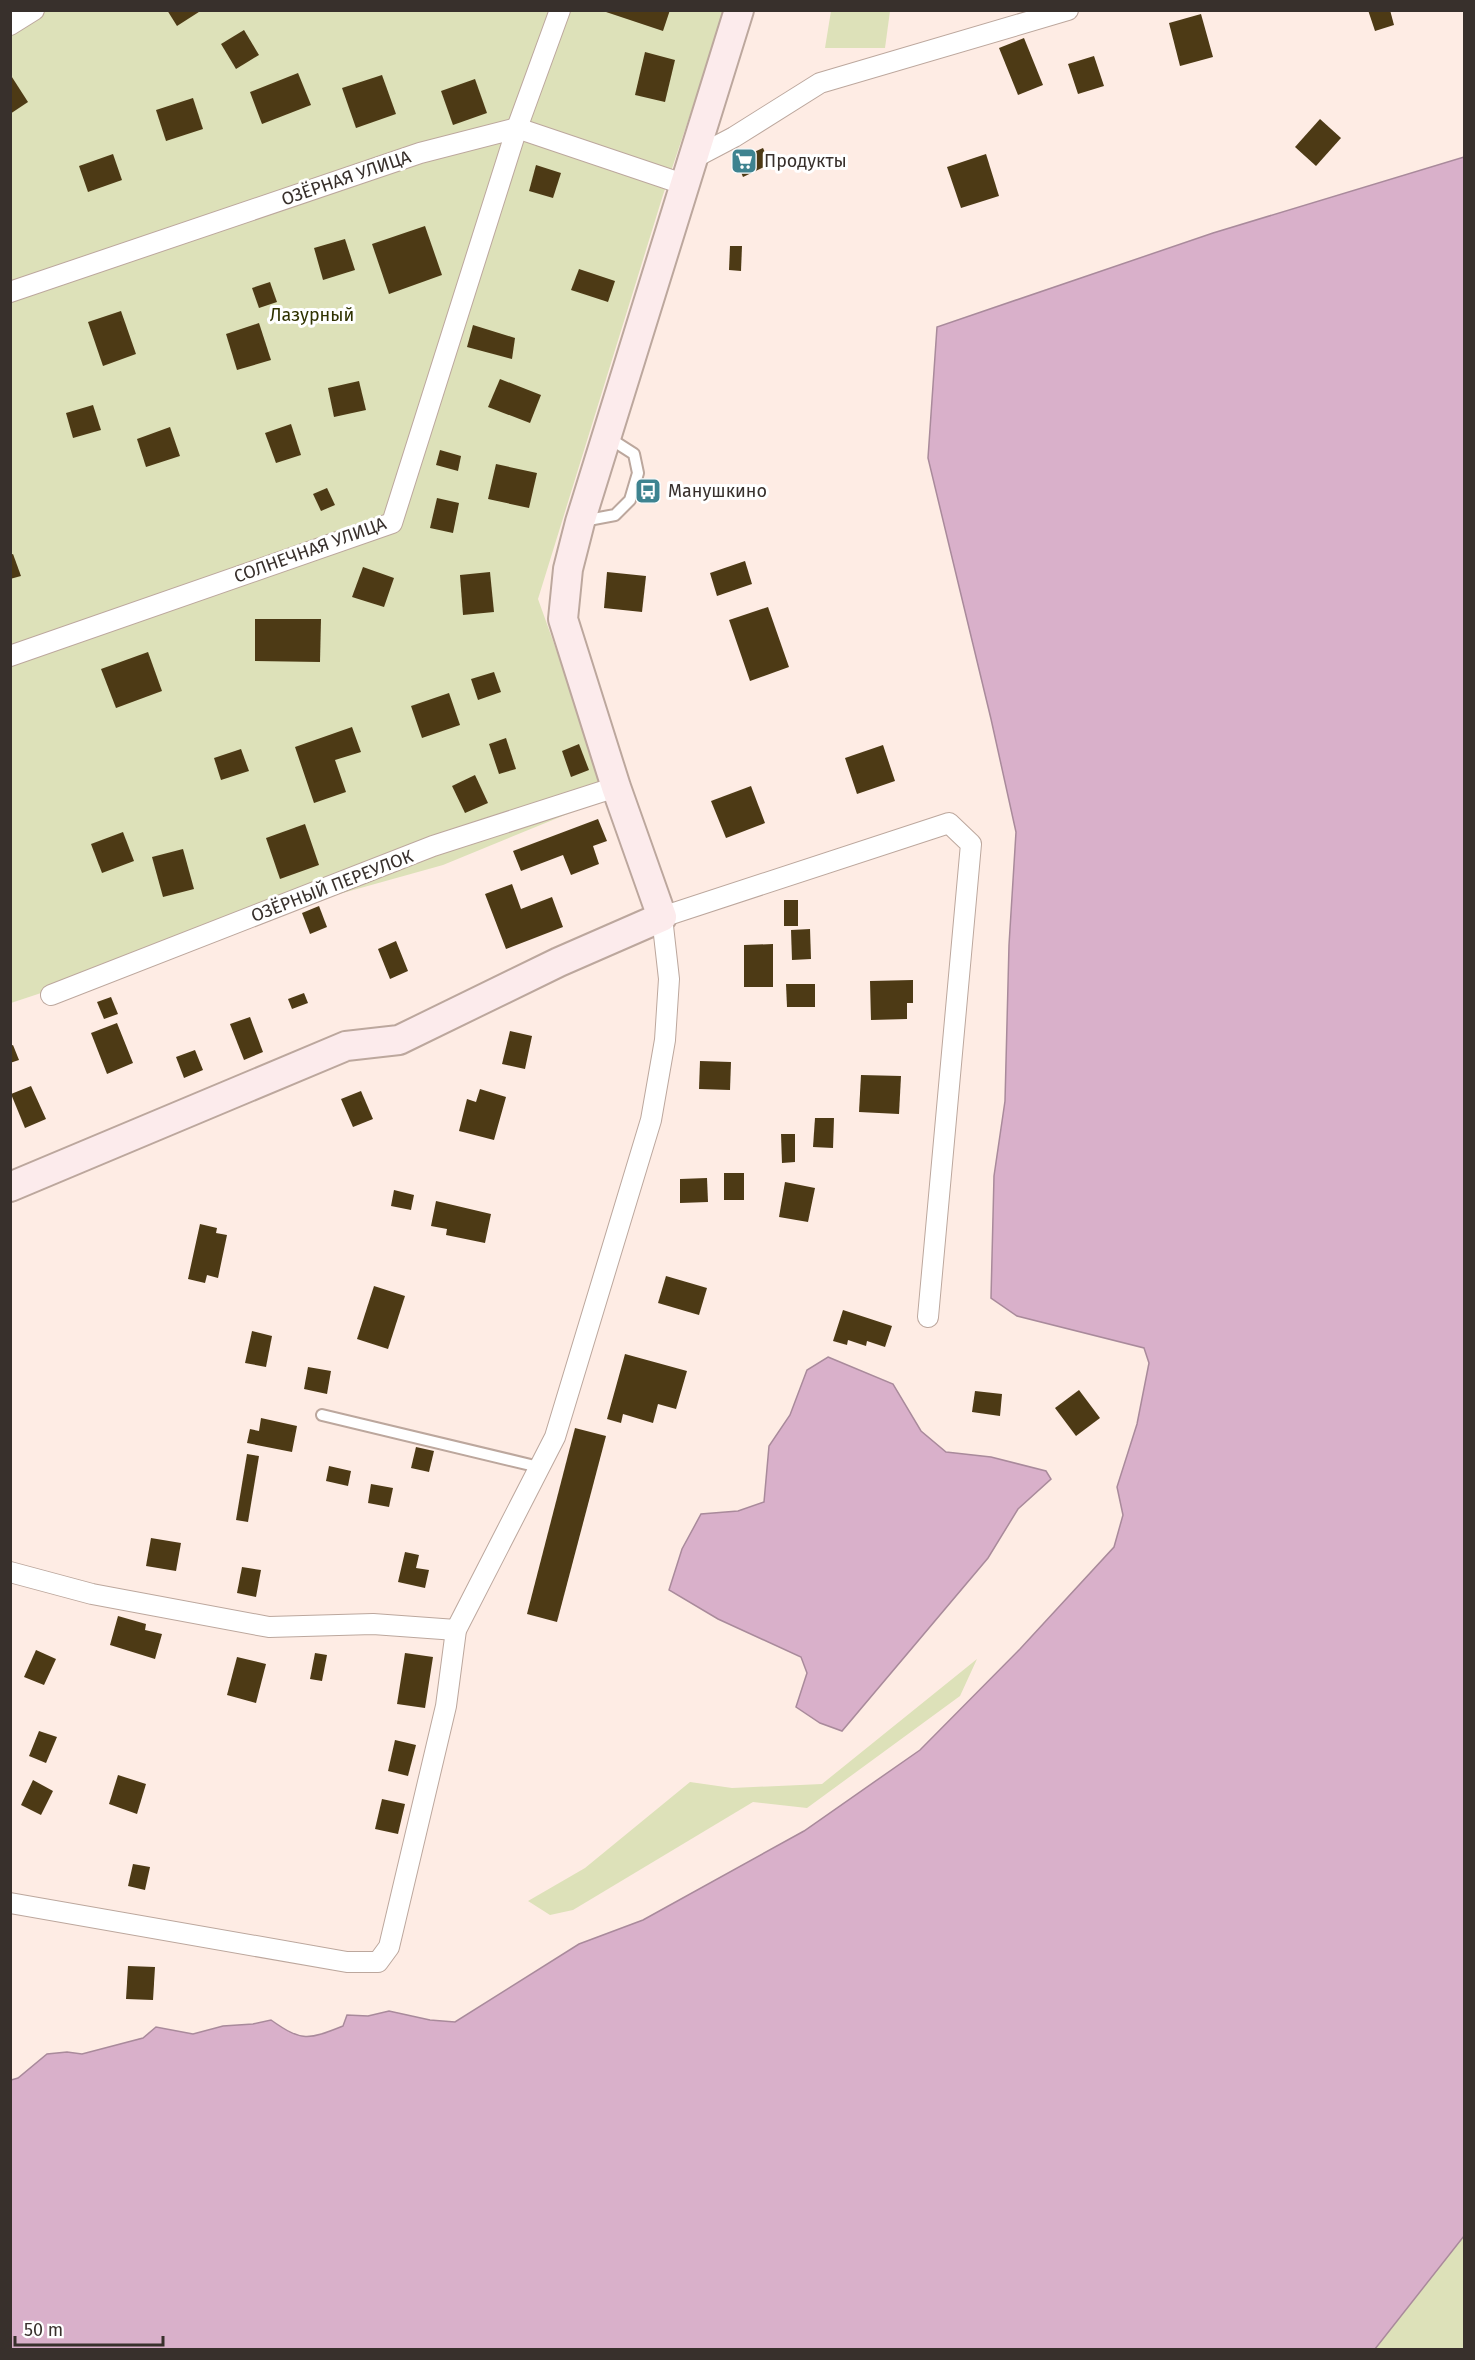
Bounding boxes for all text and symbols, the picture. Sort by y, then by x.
street label: ОЗЁРНАЯ УЛИЦА [278,145,414,210]
supermarket icon: Продукты [729,146,759,176]
place label: Продукты [764,150,847,172]
park label: Лазурный [270,304,354,326]
bus stop icon: Манушкино [633,476,663,506]
place label: Манушкино [668,480,767,502]
street label: СОЛНЕЧНАЯ УЛИЦА [231,512,390,588]
street label: ОЗЁРНЫЙ ПЕРЕУЛОК [248,845,416,927]
scale bar [15,2309,164,2347]
text: 50 m [24,2319,63,2341]

